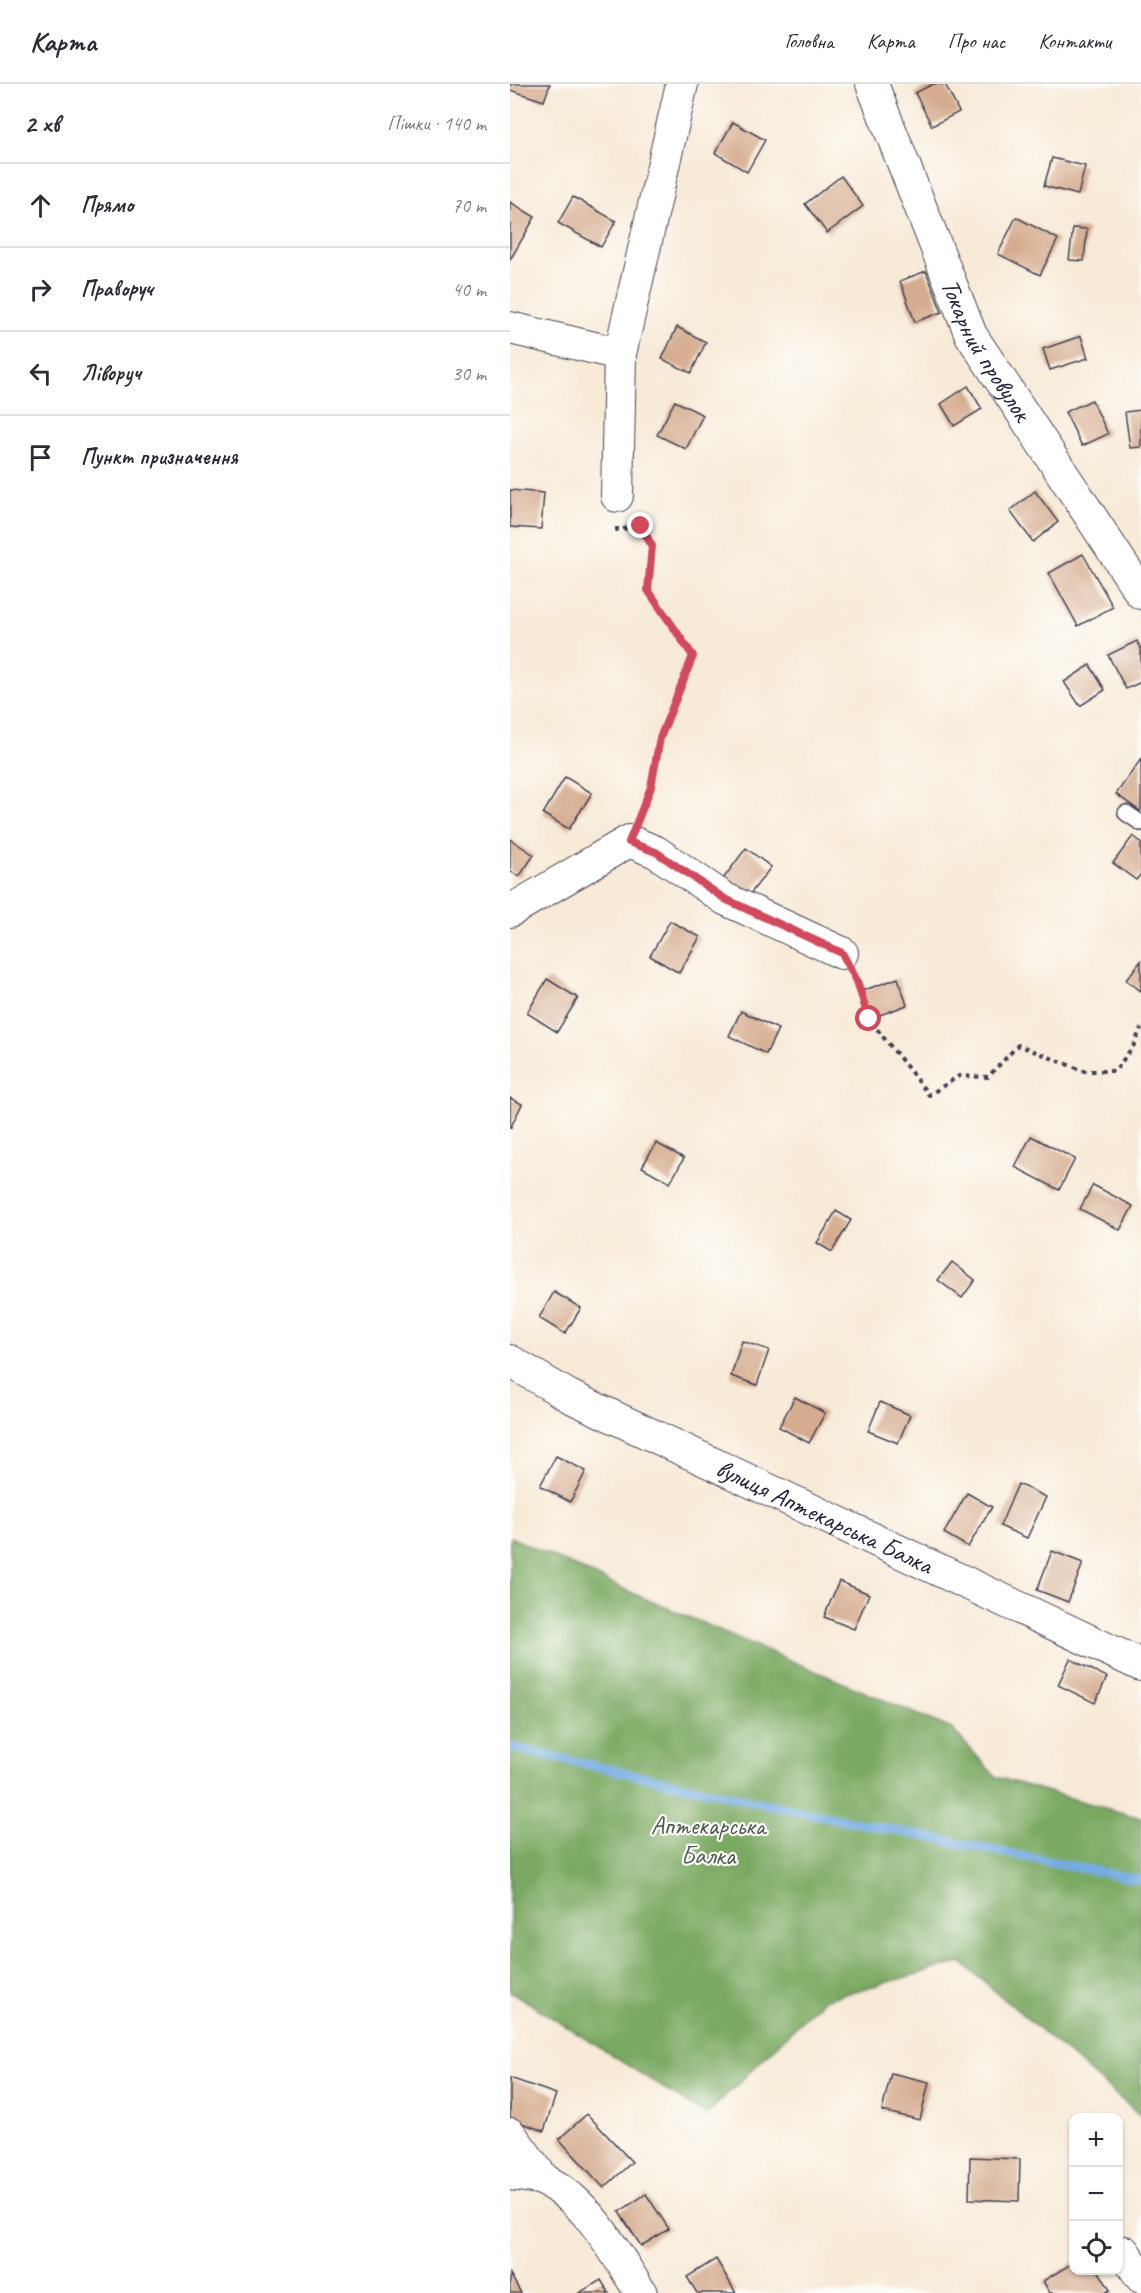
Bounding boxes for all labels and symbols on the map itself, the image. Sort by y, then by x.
street label: Токарний провулок [934,274,1041,429]
route end [627,512,653,538]
route start [855,1005,881,1031]
street label: вулиця Аптекарська Балка [711,1451,939,1582]
park label: Аптекарська Балка [651,1809,768,1872]

